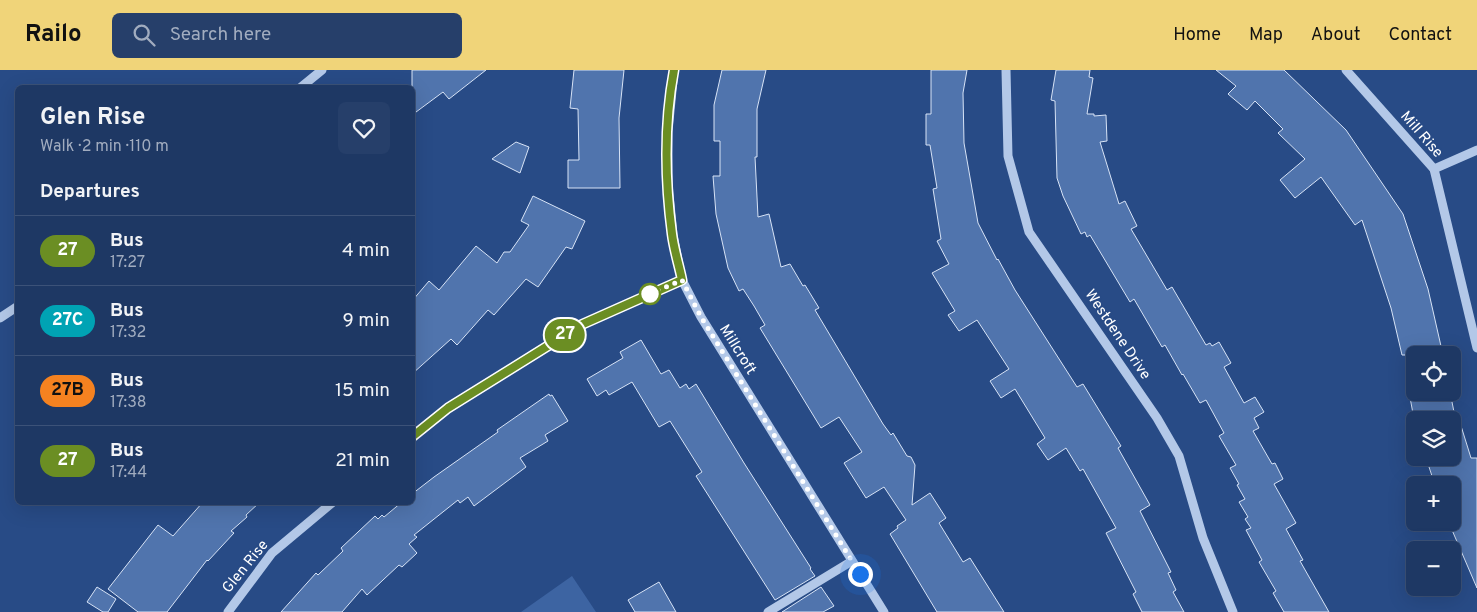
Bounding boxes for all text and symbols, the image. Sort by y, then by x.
search box [112,13,462,58]
text: Railo [25,20,82,50]
icon: search [130,21,158,49]
text: Search here [170,23,271,47]
text: Home [1173,24,1221,47]
text: Map [1249,24,1283,47]
text: About [1311,24,1360,47]
text: Contact [1388,24,1452,47]
button: heart [338,102,390,154]
text: Glen Rise [40,103,145,133]
street label: Mill Rise [1395,108,1447,162]
text: Walk · 2 min · 110 m [40,137,169,157]
text: Departures [40,180,140,204]
text: Bus [110,229,144,253]
text: 27 [57,239,78,262]
text: 4 min [342,239,390,263]
text: 17:27 [110,253,145,273]
unlabelled marker [639,283,661,305]
street label: Westdene Drive [1080,286,1154,384]
text: Bus [110,299,144,323]
text: 27C [52,309,83,332]
text: 9 min [343,309,390,333]
line badge: 27 [542,319,588,351]
street label: Millcroft [714,321,760,379]
text: 17:32 [110,323,146,343]
text: 27 [555,323,575,346]
map controls [1406,346,1461,596]
button: locate [1406,346,1461,401]
text: Bus [110,369,144,393]
text: 27B [51,379,84,402]
text: 15 min [335,379,390,403]
text: 17:38 [110,393,147,413]
button: layers [1406,411,1461,466]
text: Bus [110,439,144,463]
text: 27 [57,449,78,472]
text: 21 min [335,449,390,473]
text: 17:44 [110,463,147,483]
button: + [1406,476,1461,531]
street label: Glen Rise [219,536,273,598]
button: − [1406,541,1461,596]
your location [848,562,873,587]

